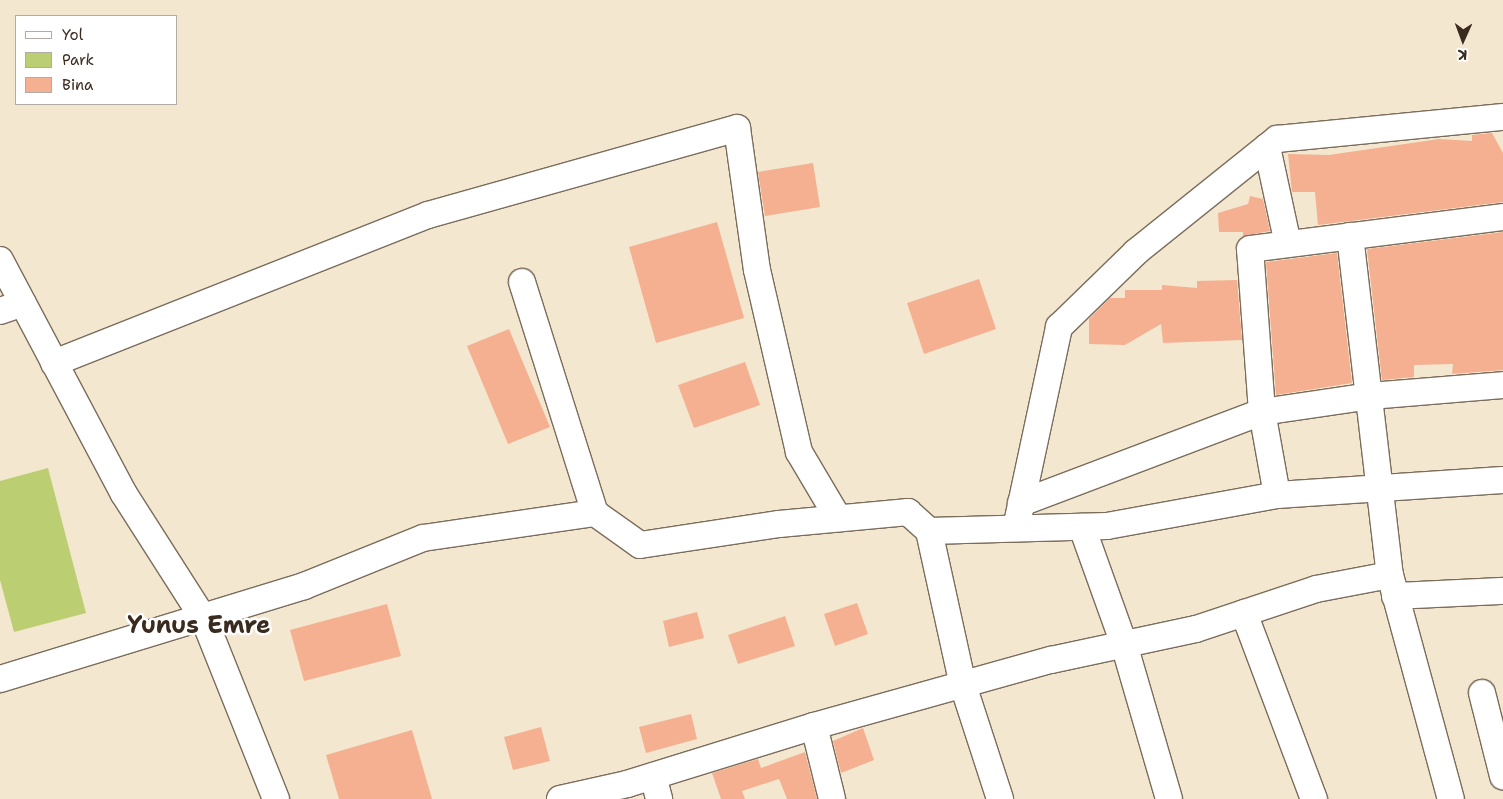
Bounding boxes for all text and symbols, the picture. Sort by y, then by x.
legend [15,15,178,105]
north arrow [1438,15,1488,65]
text: Yol [62,25,83,45]
text: K [1457,46,1468,64]
text: Park [62,50,94,70]
text: Bina [62,75,93,95]
district label: Yunus Emre [127,612,271,640]

